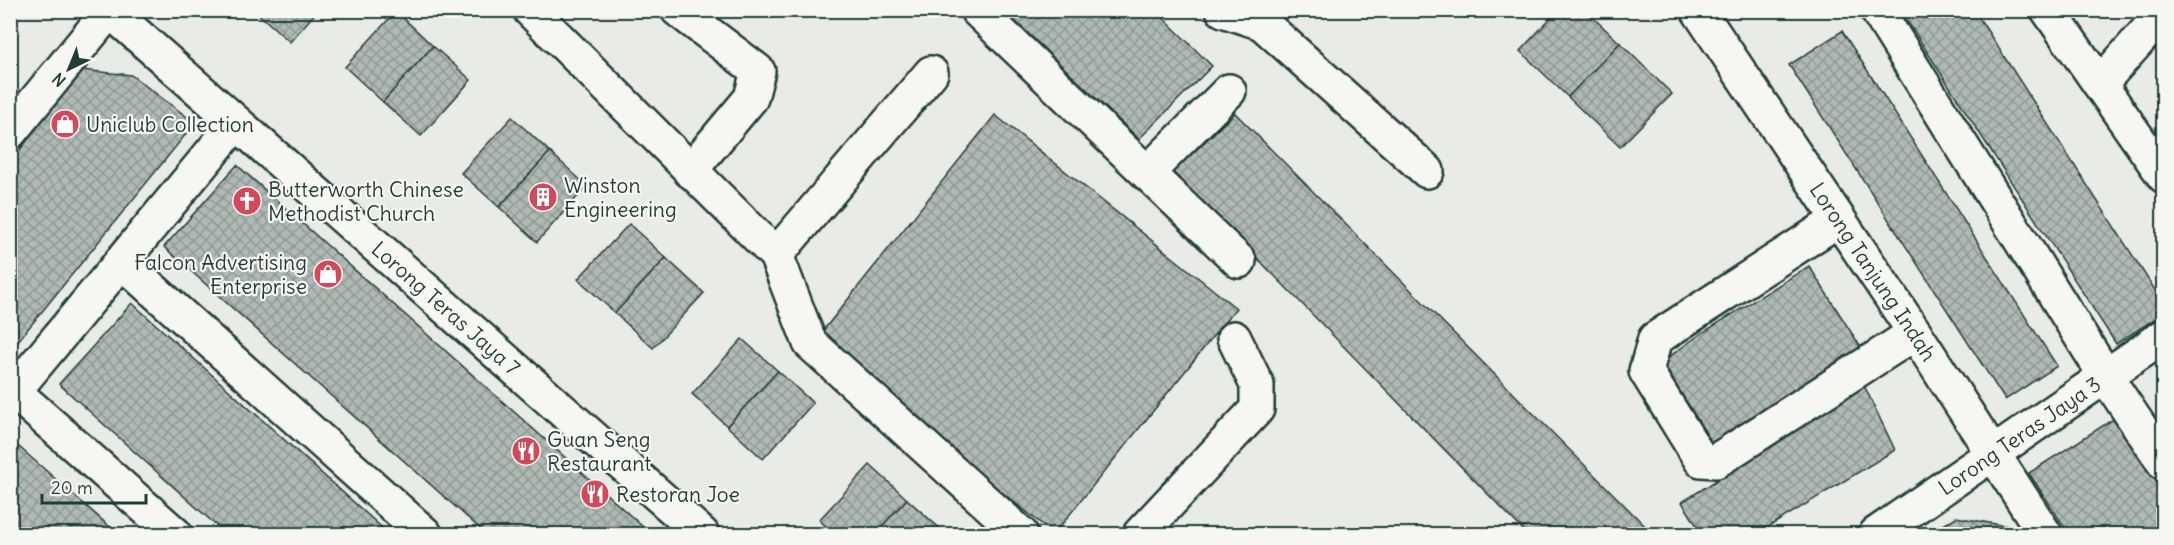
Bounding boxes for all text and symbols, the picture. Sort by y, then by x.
north arrow [39,39,99,99]
text: N [48,69,70,91]
shop icon: Uniclub Collection [49,108,81,140]
place label: Uniclub Collection [86,111,254,138]
place label: Winston Engineering [564,172,677,223]
place label: Butterworth Chinese Methodist Church [268,176,464,227]
street label: Lorong Tanjung Indah [1804,177,1943,366]
building icon: Winston Engineering [527,181,559,213]
church icon: Butterworth Chinese Methodist Church [231,185,263,217]
street label: Lorong Teras Jaya 7 [366,235,526,381]
place label: Falcon Advertising Enterprise [134,249,307,300]
shop icon: Falcon Advertising Enterprise [312,258,344,290]
street label: Lorong Teras Jaya 3 [1933,370,2106,501]
place label: Guan Seng Restaurant [547,426,651,477]
restaurant icon: Guan Seng Restaurant [510,435,542,467]
scale bar [42,467,146,505]
text: 20 m [51,476,93,499]
restaurant icon: Restoran Joe [579,478,611,510]
place label: Restoran Joe [616,481,740,508]

